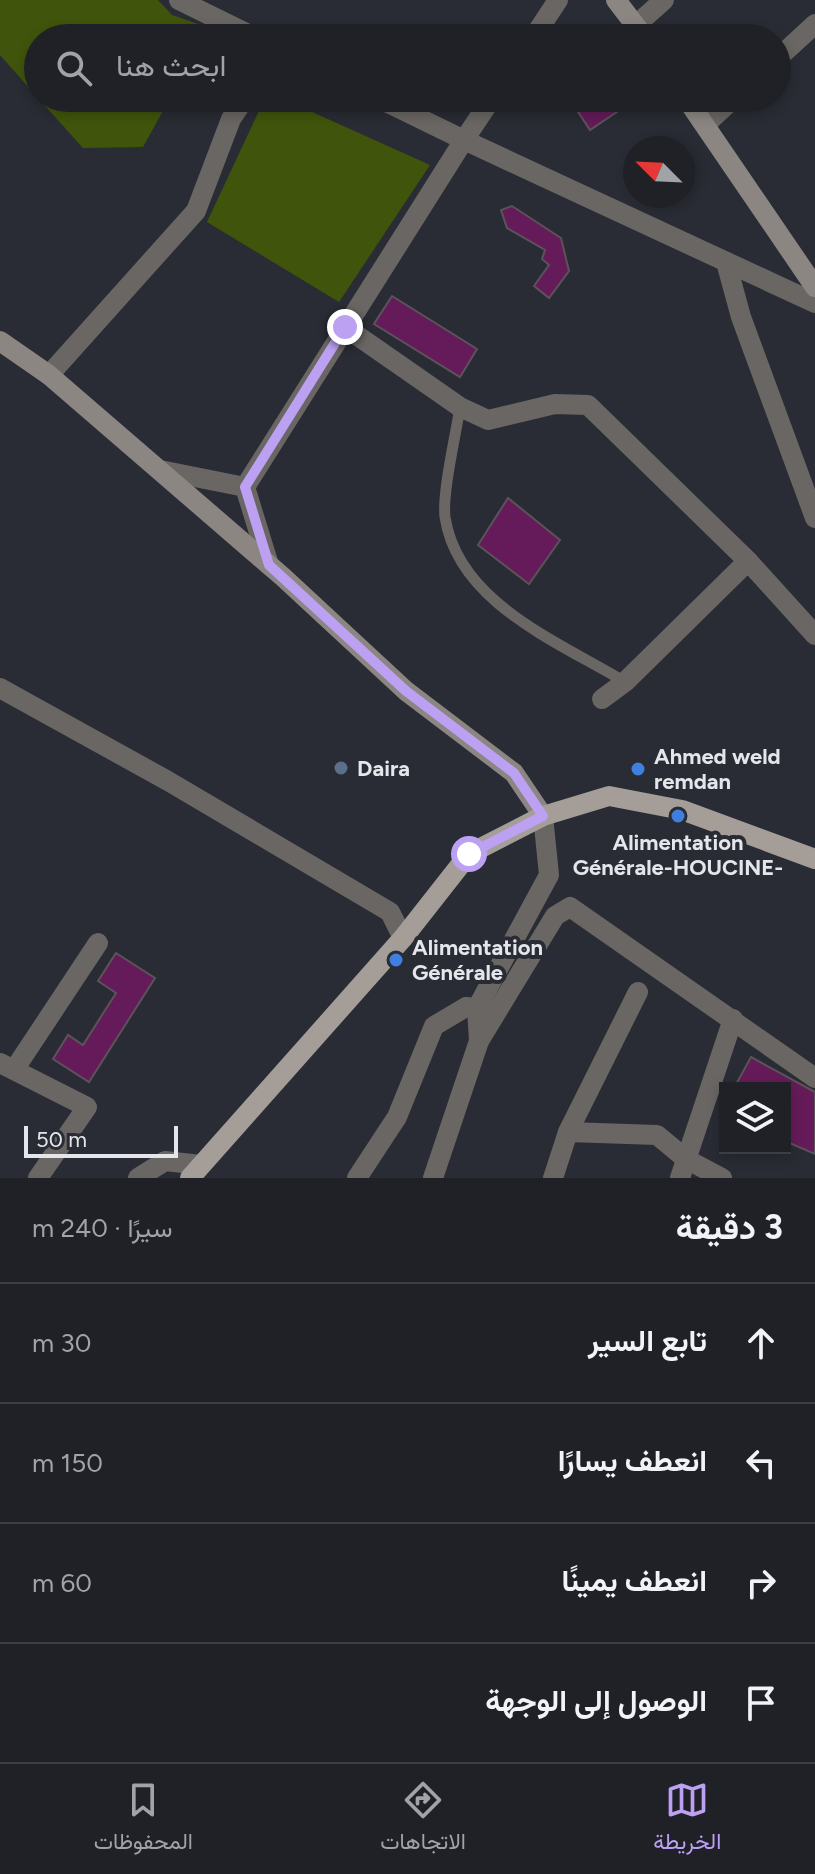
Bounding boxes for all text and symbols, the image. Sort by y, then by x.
search box [24,24,791,112]
icon: search [52,46,96,90]
text: ابحث هنا [116,47,226,84]
north arrow [623,136,695,208]
route end [327,309,363,345]
place label: Ahmed weld remdan [654,743,781,795]
place label: Daira [357,755,410,782]
marker: Daira [332,759,350,777]
marker: Ahmed weld remdan [629,760,647,778]
marker: Alimentation Générale-HOUCINE- [669,807,687,825]
place label: Alimentation Générale-HOUCINE- [573,829,783,881]
route start [451,836,487,872]
place label: Alimentation Générale [412,934,543,986]
marker: Alimentation Générale [387,951,405,969]
map controls [719,1082,791,1154]
button: layers [719,1082,791,1154]
scale bar [24,1122,178,1158]
text: 50 m [36,1126,87,1153]
text: 3 دقيقة [676,1207,783,1248]
text: سيرًا · 240 m [32,1212,173,1244]
icon: ahead [739,1321,783,1365]
text: تابع السير [588,1322,707,1359]
text: 30 m [32,1327,91,1359]
icon: left [739,1441,783,1485]
text: انعطف يسارًا [558,1442,707,1479]
text: 150 m [32,1447,103,1479]
icon: right [739,1561,783,1605]
text: انعطف يمينًا [562,1562,707,1599]
text: 60 m [32,1567,92,1599]
icon: arrive [739,1681,783,1725]
text: الوصول إلى الوجهة [485,1682,707,1719]
tab: المحفوظات [94,1778,193,1861]
tab: الاتجاهات [380,1778,466,1861]
tab: الخريطة [653,1778,721,1861]

